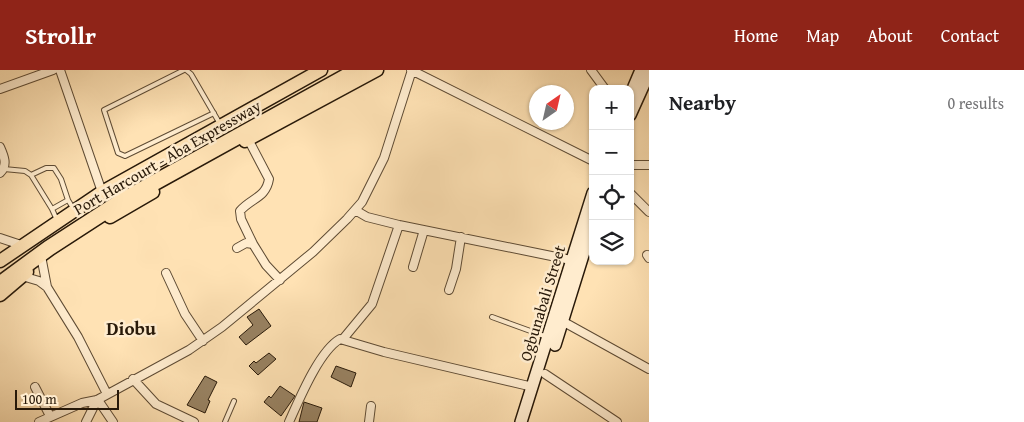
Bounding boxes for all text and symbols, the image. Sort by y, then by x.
text: Strollr [25,18,96,53]
text: Home [734,22,778,49]
text: Map [806,22,839,49]
text: About [867,22,913,49]
text: Contact [941,22,999,49]
north arrow [529,85,574,130]
map controls [589,85,634,265]
button: + [589,85,634,130]
text: Nearby [669,87,736,118]
text: 0 results [947,91,1004,115]
street label: Port Harcourt - Aba Expressway [69,93,265,221]
button: − [589,130,634,175]
button: locate [589,175,634,220]
button: layers [589,220,634,265]
street label: Ogbunabali Street [513,242,571,364]
district label: Diobu [106,314,156,342]
scale bar [15,387,119,410]
text: 100 m [22,389,57,409]

